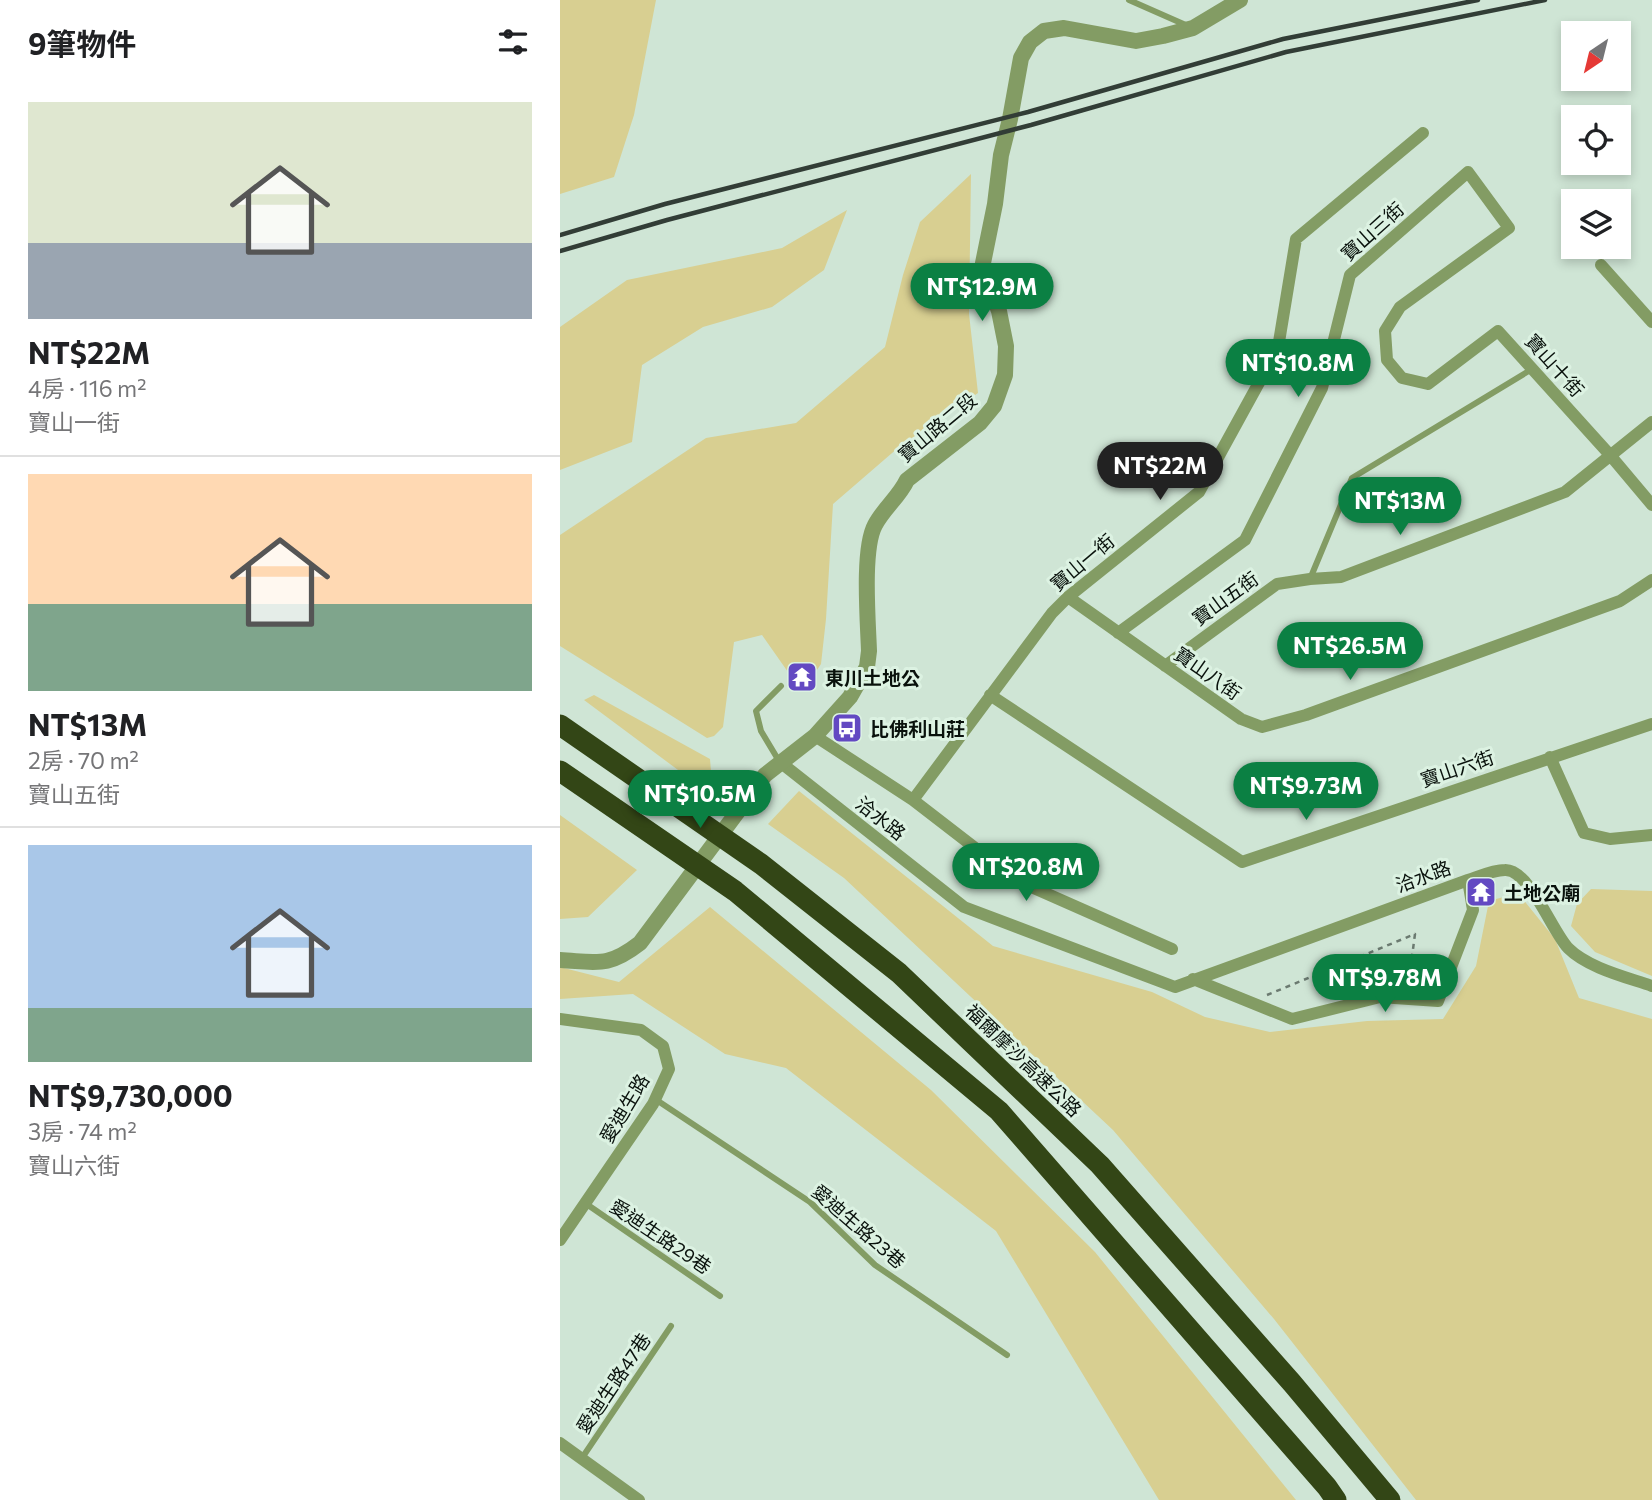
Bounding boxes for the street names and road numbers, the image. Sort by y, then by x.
street label: 寶山三街 [1336,197,1408,265]
street label: 寶山十街 [1521,329,1589,401]
street label: 寶山路二段 [893,388,981,466]
street label: 寶山一街 [1045,529,1119,595]
street label: 寶山五街 [1187,566,1263,630]
street label: 寶山八街 [1170,642,1246,704]
street label: 寶山六街 [1417,745,1497,791]
street label: 洽水路 [851,791,911,845]
street label: 洽水路 [1392,855,1454,897]
street label: 福爾摩沙高速公路 [961,999,1087,1121]
street label: 愛迪生路 [595,1069,653,1147]
street label: 愛迪生路23巷 [808,1179,910,1273]
street label: 愛迪生路29巷 [606,1194,716,1278]
street label: 愛迪生路47巷 [571,1328,655,1438]

